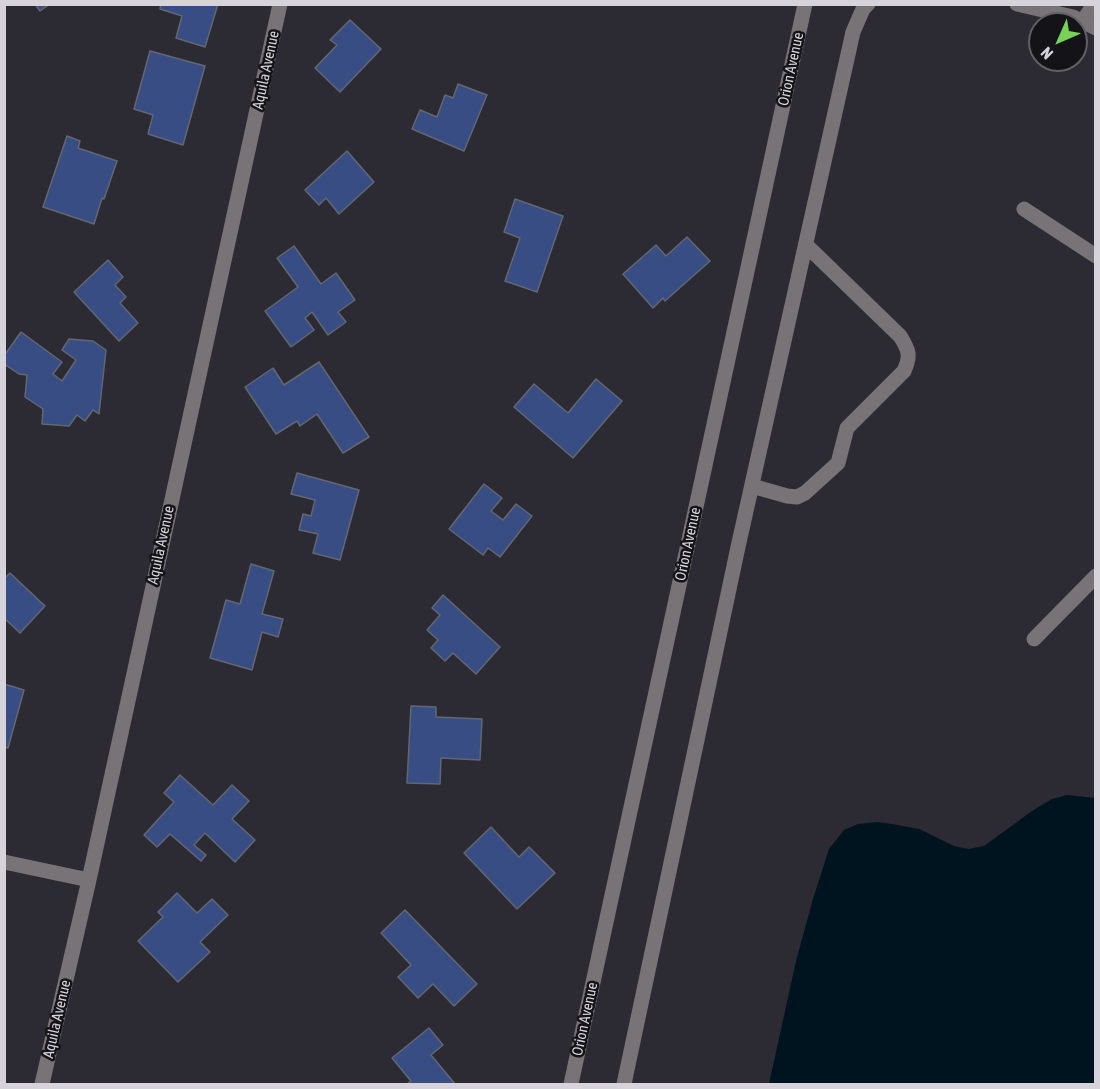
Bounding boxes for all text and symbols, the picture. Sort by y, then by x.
north arrow [1028,12,1088,72]
street label: Aquila Avenue [249,29,283,111]
street label: Orion Avenue [774,31,808,107]
text: N [1037,44,1056,63]
street label: Aquila Avenue [144,504,178,586]
street label: Orion Avenue [671,506,705,582]
street label: Aquila Avenue [39,978,75,1060]
street label: Orion Avenue [568,981,602,1057]

